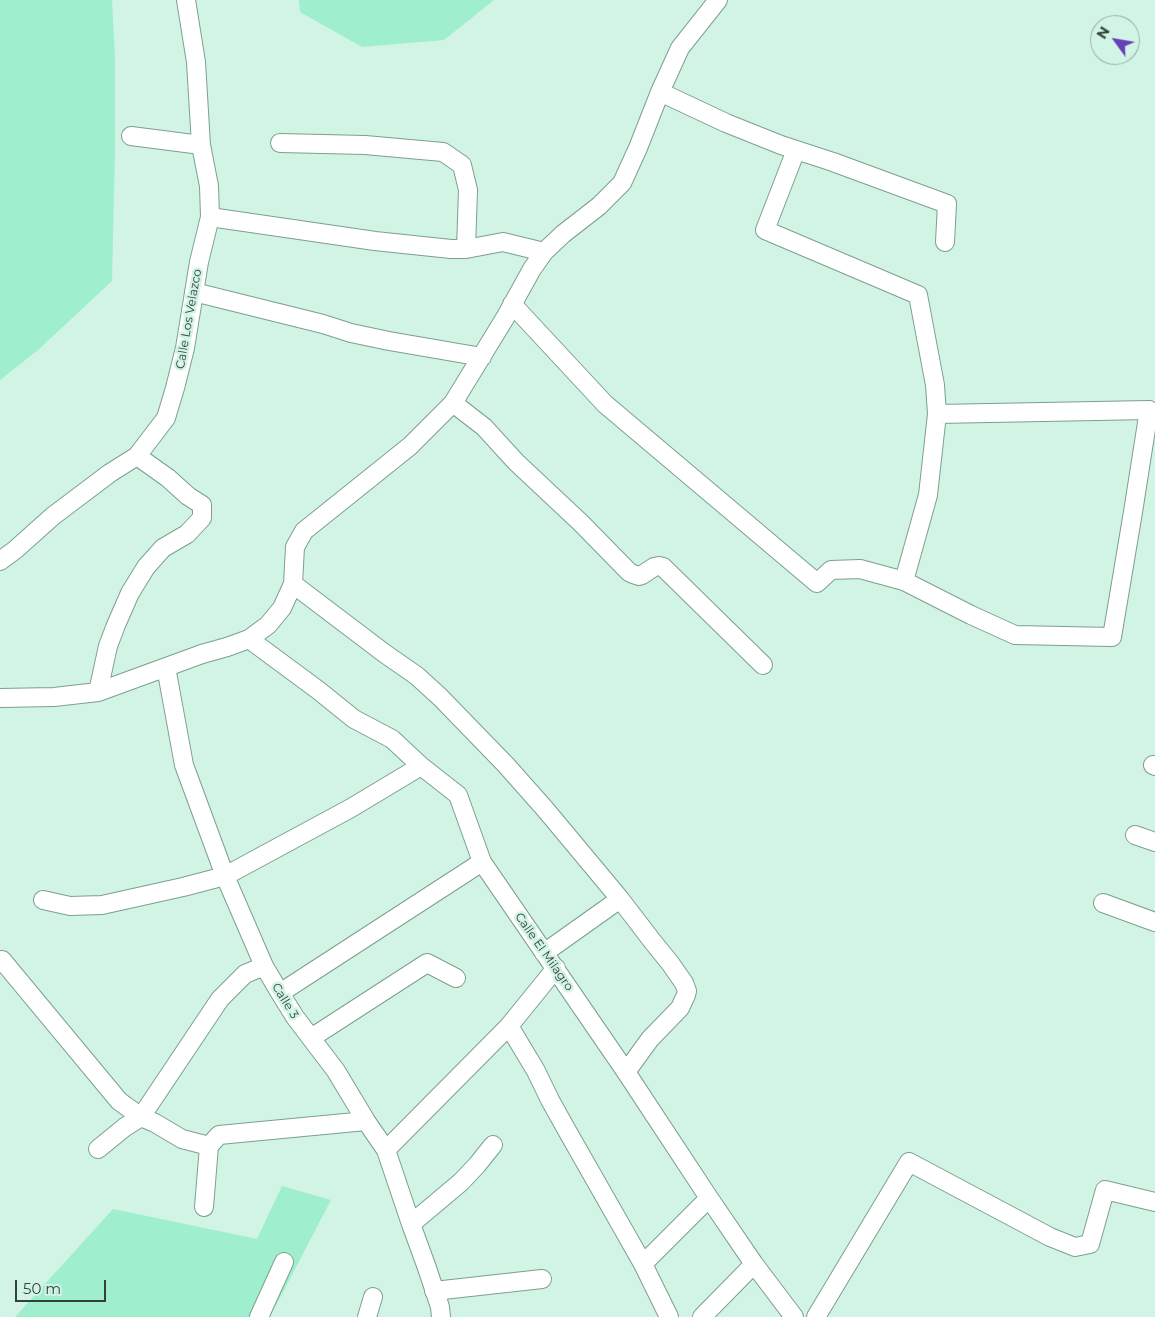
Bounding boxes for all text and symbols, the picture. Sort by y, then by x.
north arrow [1090,15,1140,65]
text: N [1092,23,1114,42]
street label: Calle Los Velazco [173,268,205,370]
street label: Calle El Milagro [512,910,576,994]
street label: Calle 3 [269,981,301,1021]
scale bar [18,1270,109,1302]
text: 50 m [23,1279,61,1298]

